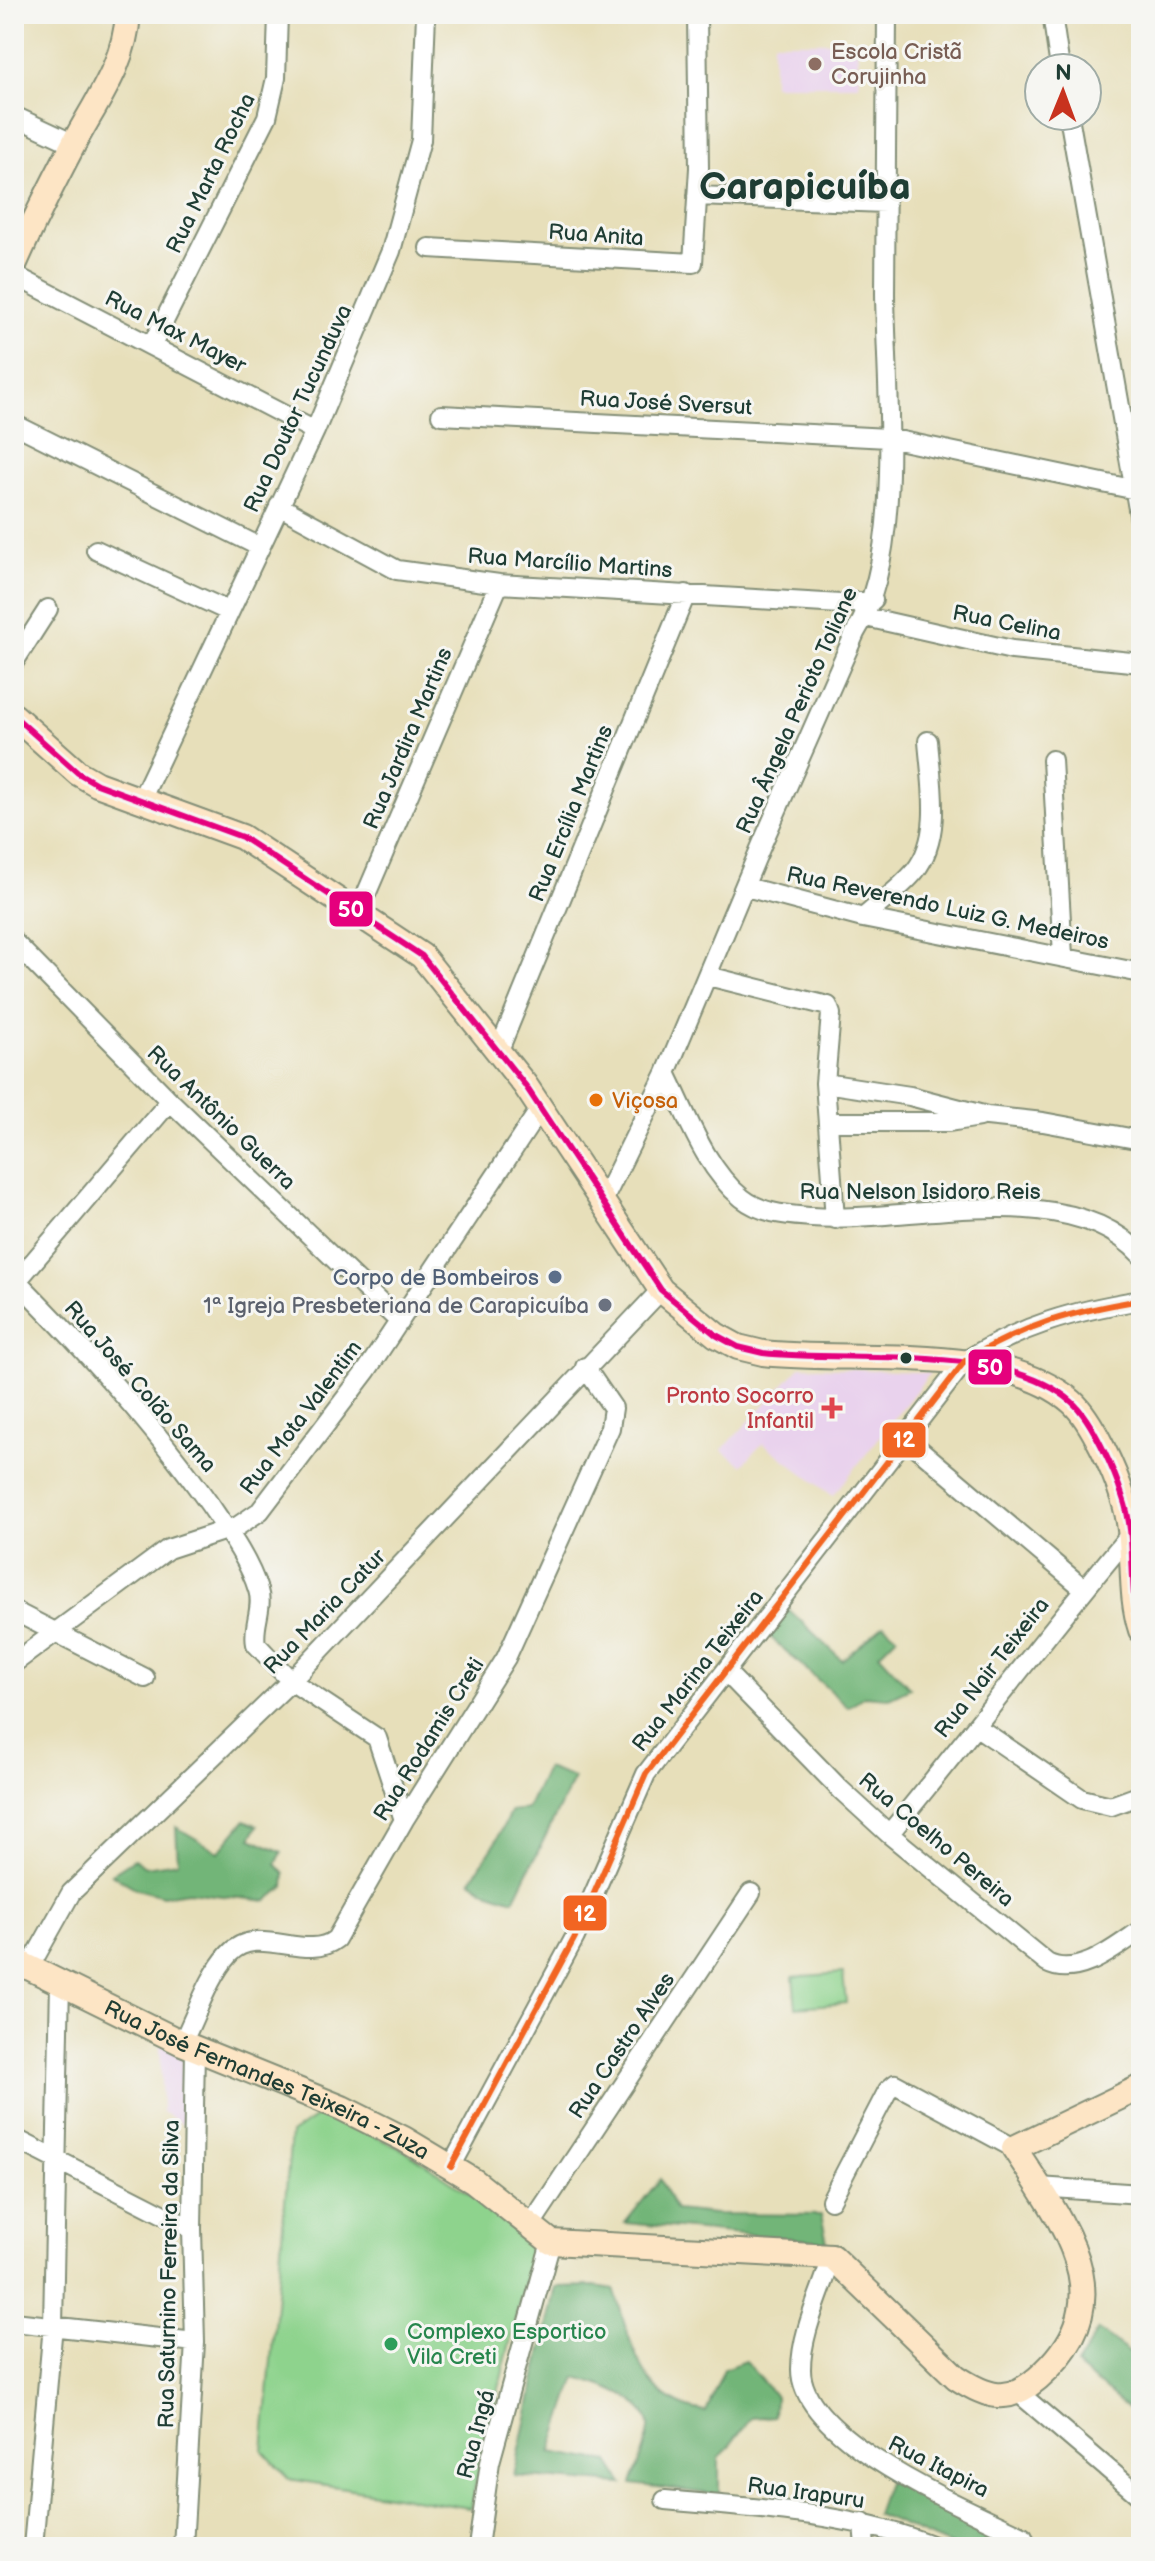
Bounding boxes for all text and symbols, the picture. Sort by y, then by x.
place label: Escola Cristã Corujinha [831,39,962,91]
north arrow [1023,52,1103,132]
marker: Escola Cristã Corujinha [806,55,824,73]
text: N [1055,60,1072,87]
street label: Rua Marta Rocha [161,89,262,258]
district label: Carapicuíba [699,165,911,210]
street label: Rua Anita [547,219,645,252]
street label: Rua Max Mayer [100,285,251,380]
street label: Rua Doutor Tucunduva [238,300,358,517]
street label: Rua José Sversut [579,385,753,422]
street label: Rua Marcílio Martins [466,543,673,584]
street label: Rua Ângela Perioto Toliane [730,583,864,838]
street label: Rua Celina [950,600,1063,647]
street label: Rua Jardira Martins [358,644,459,833]
street label: Rua Ercília Martins [524,721,619,906]
street label: Rua Reverendo Luiz G. Medeiros [784,861,1111,956]
line badge: 50 [328,890,374,928]
text: 50 [338,897,364,924]
street label: Rua Antônio Guerra [141,1040,301,1196]
place label: Viçosa [612,1088,678,1115]
marker: Viçosa [587,1091,605,1109]
street label: Rua Nelson Isidoro Reis [799,1179,1041,1206]
place label: Corpo de Bombeiros [333,1265,539,1292]
marker: Corpo de Bombeiros [546,1268,564,1286]
place label: 1ª Igreja Presbeteriana de Carapicuíba [203,1293,589,1320]
street label: Rua José Colão Sama [58,1296,222,1478]
marker: 1ª Igreja Presbeteriana de Carapicuíba [596,1296,614,1314]
street label: Rua Mota Valentim [234,1336,368,1500]
line badge: 50 [967,1348,1013,1386]
unlabelled marker [898,1350,914,1366]
text: 50 [977,1355,1003,1382]
place label: Pronto Socorro Infantil [666,1383,814,1435]
marker: Pronto Socorro Infantil [821,1397,843,1419]
line badge: 12 [881,1421,927,1459]
text: 12 [893,1427,915,1454]
street label: Rua Maria Catur [258,1543,393,1680]
street label: Rua Marina Teixeira [627,1585,770,1757]
street label: Rua Nair Teixeira [929,1592,1055,1743]
street label: Rua Rodamis Creti [368,1653,490,1827]
street label: Rua Coelho Pereira [853,1767,1019,1913]
line badge: 12 [562,1894,608,1932]
text: 12 [574,1901,596,1928]
street label: Rua Castro Alves [563,1968,681,2124]
street label: Rua José Fernandes Teixeira - Zuza [99,1995,434,2166]
street label: Rua Saturnino Ferreira da Silva [153,2120,186,2429]
place label: Complexo Esportico Vila Creti [407,2319,607,2371]
marker: Complexo Esportico Vila Creti [382,2335,400,2353]
street label: Rua Ingá [452,2387,501,2482]
street label: Rua Itapira [883,2430,993,2504]
street label: Rua Irapuru [745,2472,866,2515]

